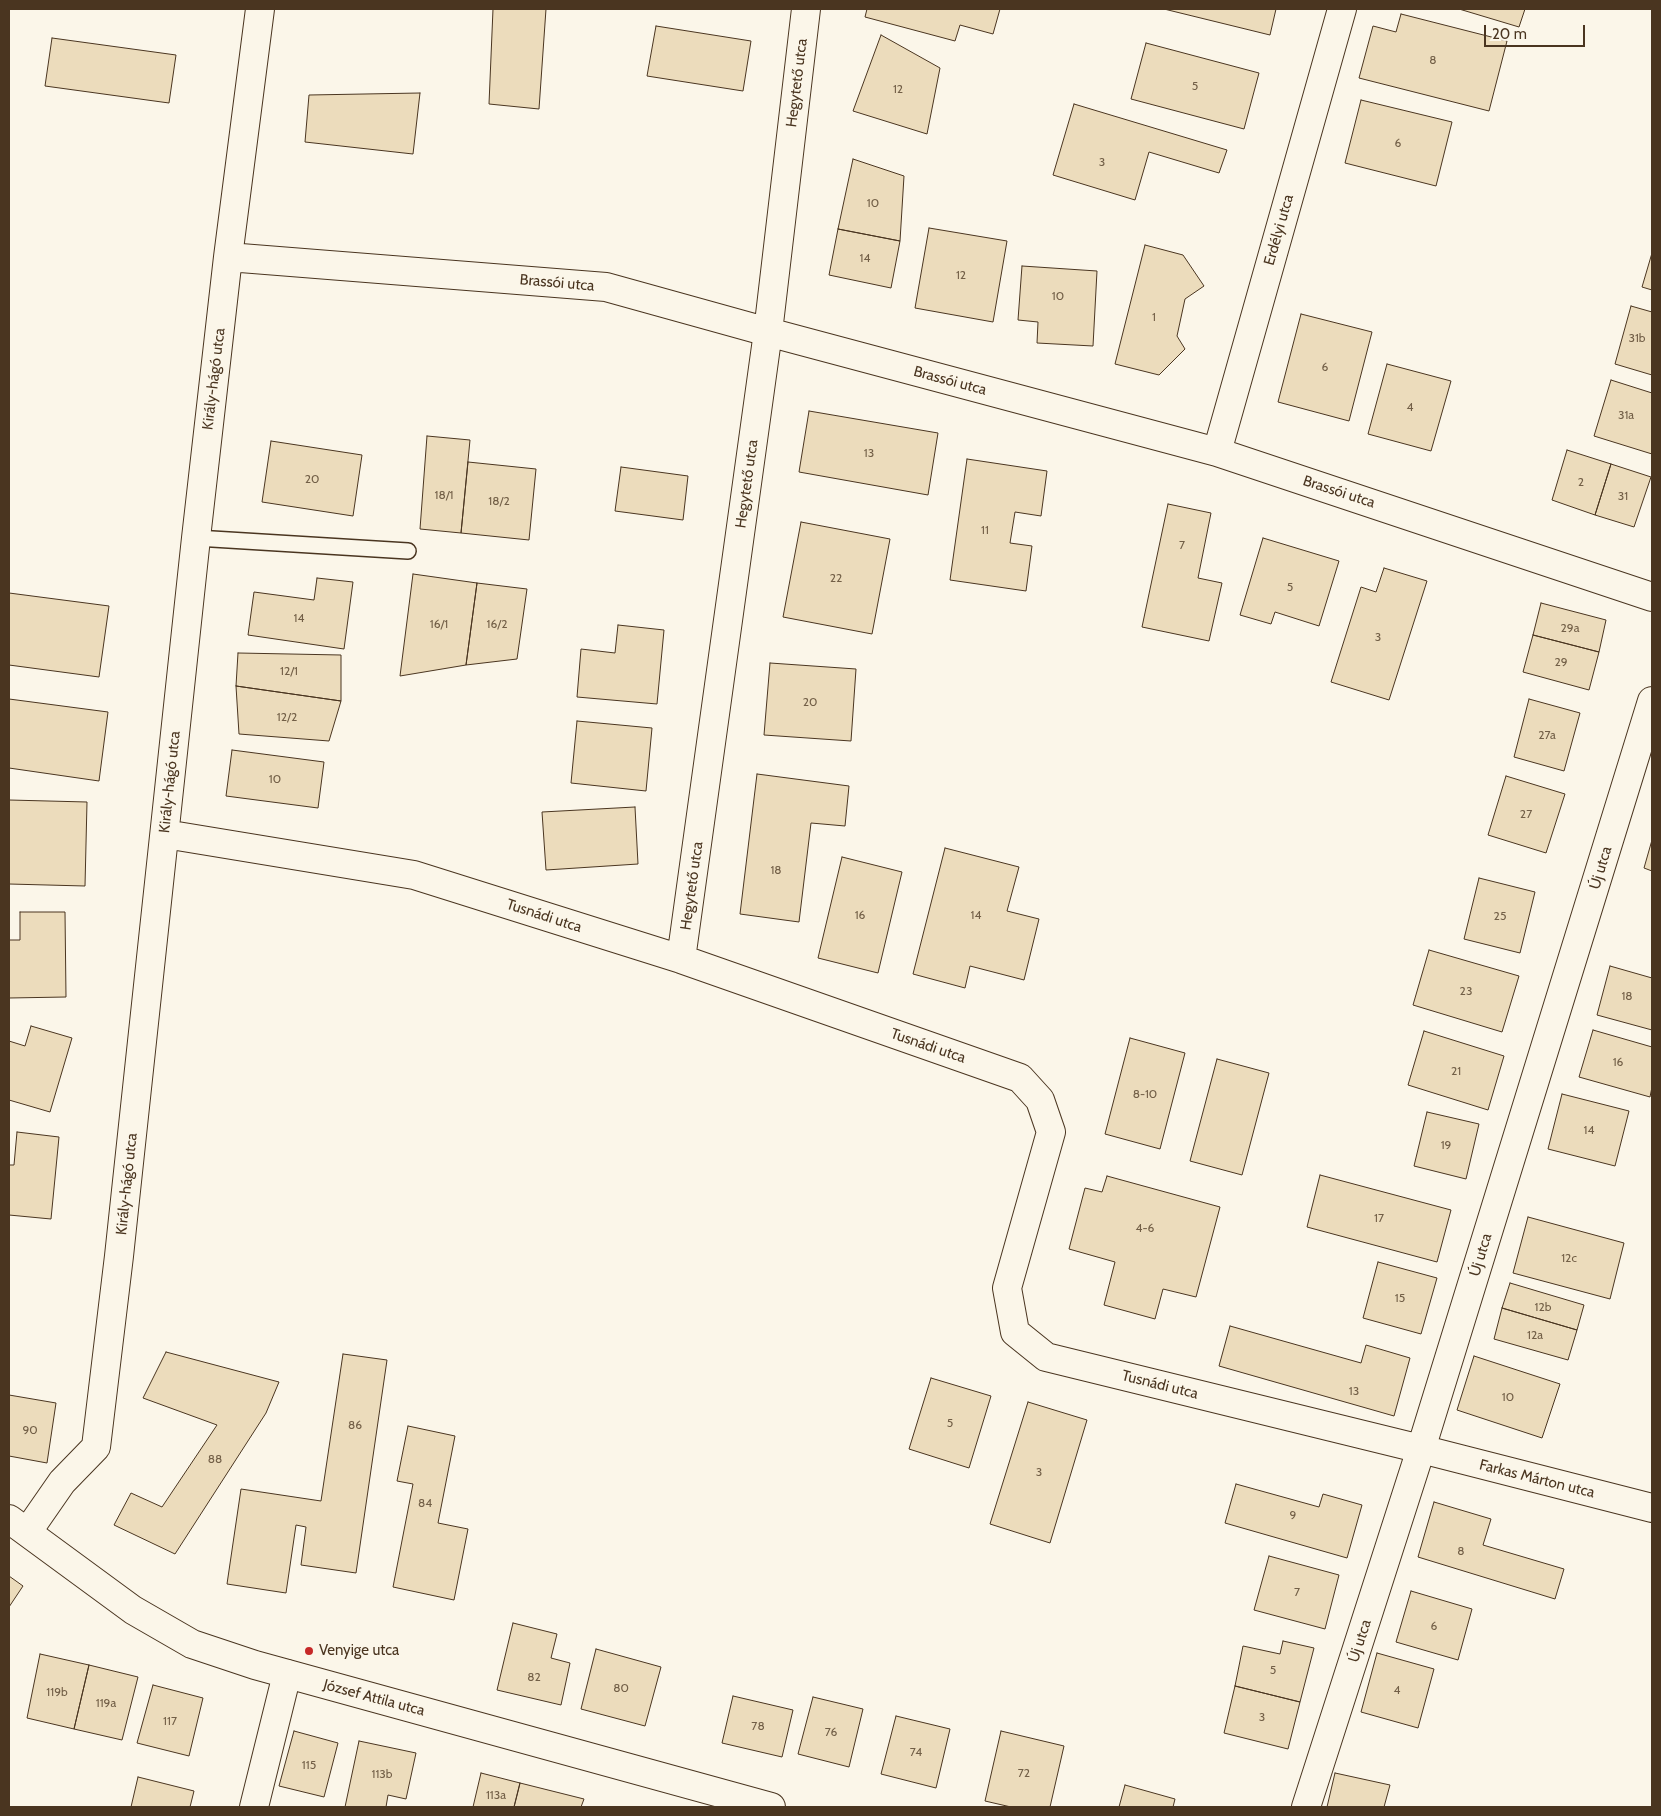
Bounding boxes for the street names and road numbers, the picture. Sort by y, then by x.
street label: Hegytető utca [783,38,811,128]
street label: Erdélyi utca [1260,192,1298,268]
street label: Brassói utca [519,271,595,295]
street label: Király-hágó utca [199,327,229,431]
street label: Brassói utca [912,363,988,399]
street label: Hegytető utca [732,439,762,529]
street label: Brassói utca [1301,472,1377,512]
street label: Király-hágó utca [156,730,184,834]
street label: Hegytető utca [677,841,707,931]
street label: Új utca [1586,844,1616,892]
street label: Tusnádi utca [504,895,584,937]
street label: Tusnádi utca [888,1025,968,1067]
street label: Király-hágó utca [113,1132,141,1236]
street label: Új utca [1466,1231,1496,1279]
street label: Tusnádi utca [1120,1367,1200,1403]
street label: Farkas Márton utca [1477,1456,1597,1502]
street label: Új utca [1345,1617,1375,1665]
street label: József Attila utca [321,1676,427,1720]

